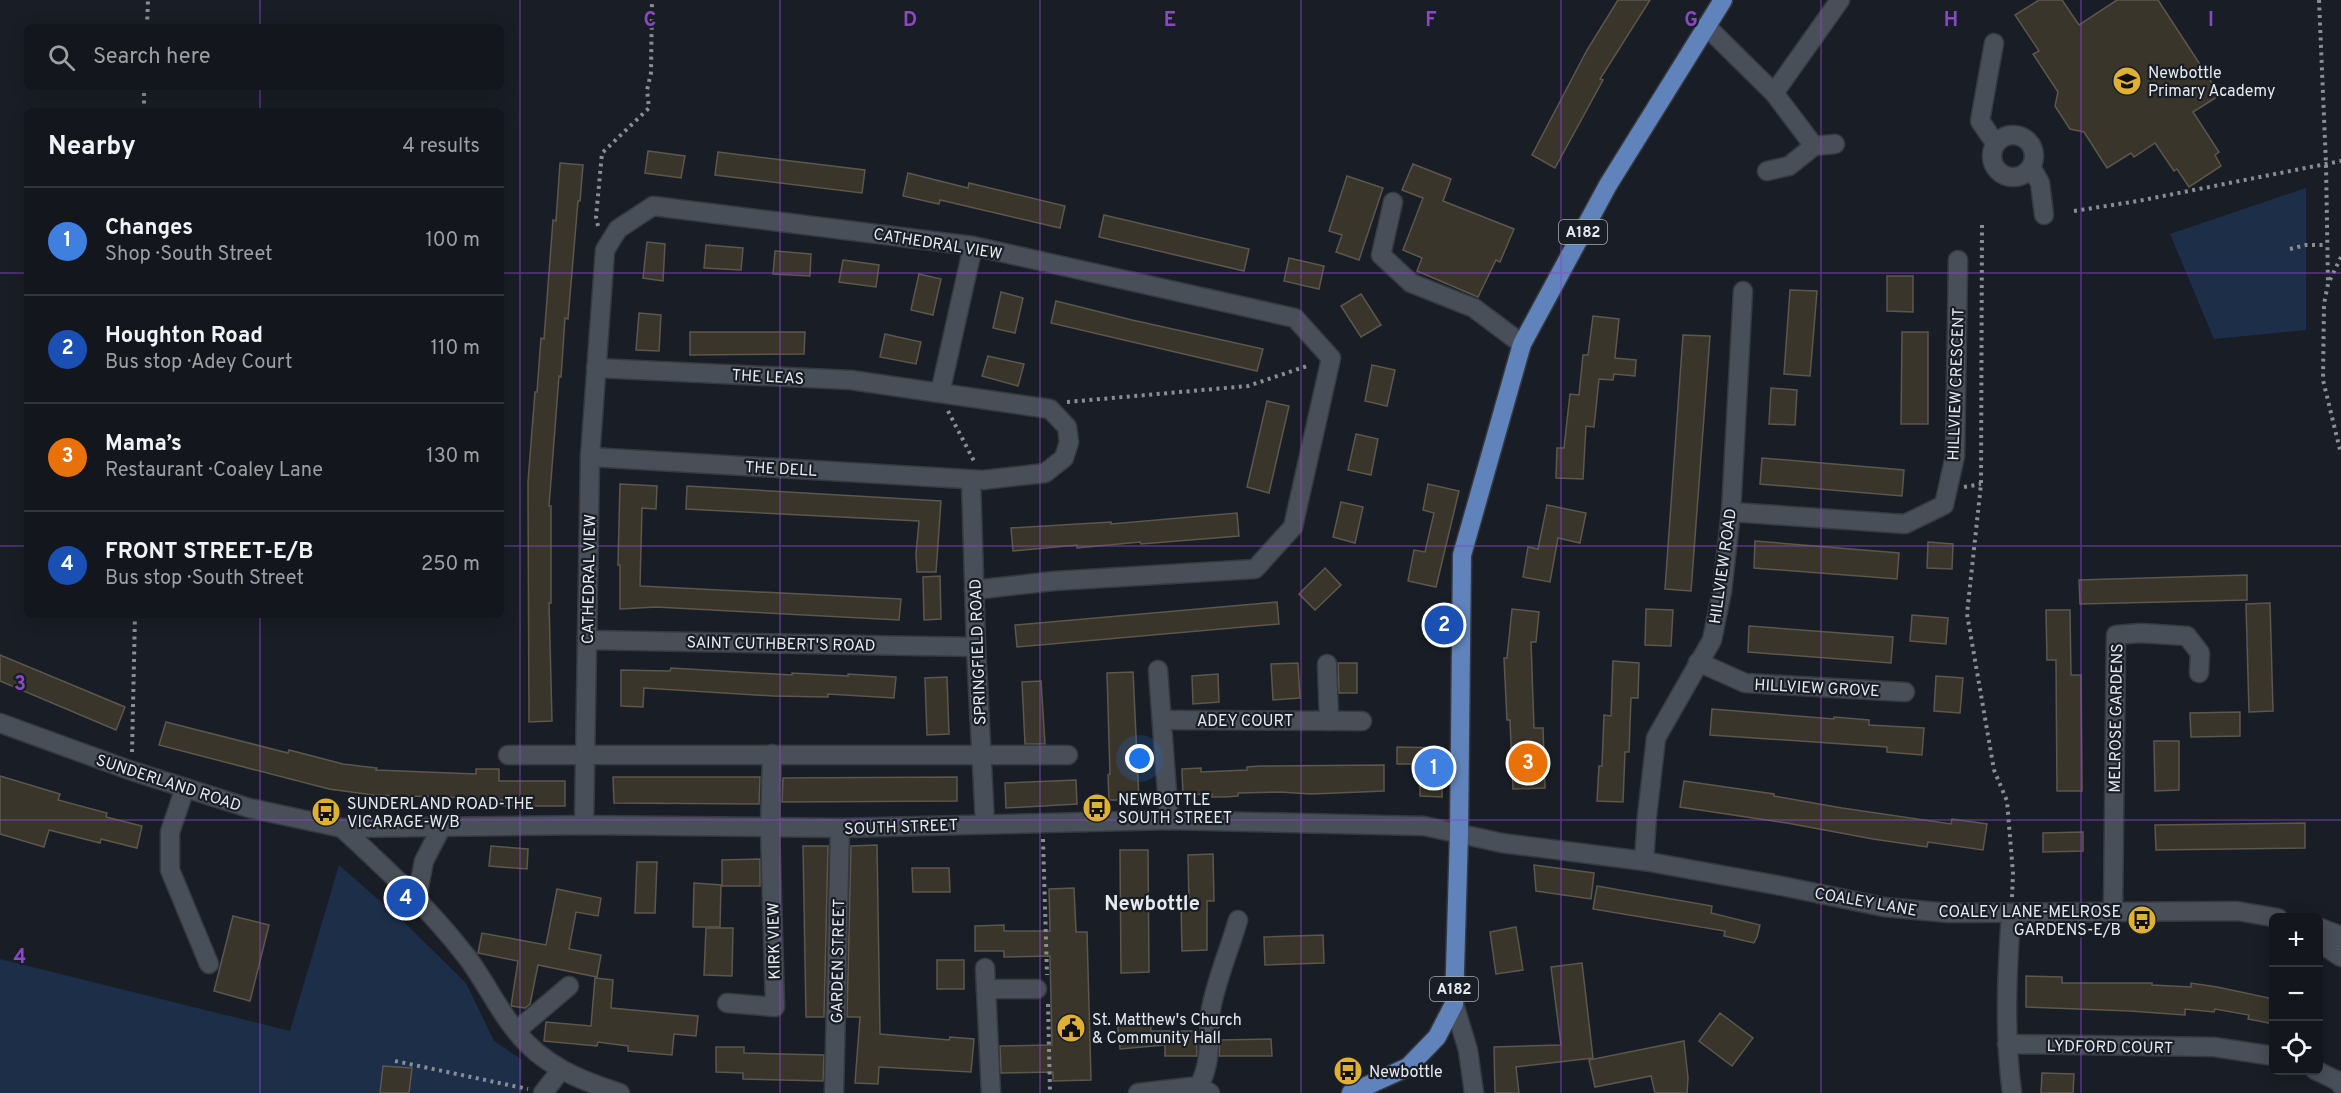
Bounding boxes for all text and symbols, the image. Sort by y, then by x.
text: C [644,8,656,34]
text: D [903,8,917,34]
text: E [1164,8,1176,34]
text: F [1425,8,1437,34]
text: G [1684,8,1698,34]
text: H [1944,8,1958,34]
text: I [2208,8,2214,34]
search box [24,24,504,90]
icon: search [45,41,78,74]
text: Search here [93,44,211,71]
place label: Newbottle Primary Academy [2148,64,2275,102]
school or university icon: Newbottle Primary Academy [2111,65,2143,97]
text: Nearby [48,131,136,164]
text: 4 results [403,134,480,160]
text: Changes [105,215,193,242]
road number: A182 [1559,220,1607,244]
street label: CATHEDRAL VIEW [872,225,1003,265]
text: 1 [64,228,72,254]
text: 100 m [425,228,480,254]
text: Shop · South Street [105,242,273,268]
street label: HILLVIEW CRESCENT [1944,307,1970,461]
text: Houghton Road [105,323,263,350]
text: 2 [61,336,74,362]
text: 110 m [431,336,480,362]
text: Bus stop · Adey Court [105,350,292,376]
street label: THE LEAS [731,366,805,390]
text: Mama’s [105,431,182,458]
text: 3 [62,444,74,470]
text: 130 m [426,444,480,470]
text: Restaurant · Coaley Lane [105,458,323,484]
street label: THE DELL [744,458,817,482]
street label: HILLVIEW ROAD [1706,507,1742,625]
street label: CATHEDRAL VIEW [579,514,601,644]
text: FRONT STREET-E/B [105,539,313,566]
text: 4 [61,552,74,578]
text: 250 m [421,552,480,578]
text: Bus stop · South Street [105,566,304,592]
street label: SPRINGFIELD ROAD [966,578,992,726]
pin: 2 [1424,602,1464,648]
street label: SAINT CUTHBERT'S ROAD [686,633,876,657]
street label: MELROSE GARDENS [2106,643,2128,793]
text: 3 [14,672,26,698]
street label: HILLVIEW GROVE [1754,676,1880,702]
street label: ADEY COURT [1197,712,1293,732]
pin: 3 [1508,740,1547,786]
your location [1125,744,1154,773]
pin: 1 [1414,746,1454,790]
street label: SUNDERLAND ROAD [93,751,244,817]
place label: NEWBOTTLE SOUTH STREET [1118,791,1232,829]
bus stop icon: NEWBOTTLE SOUTH STREET [1081,792,1113,824]
place label: SUNDERLAND ROAD-THE VICARAGE-W/B [347,795,534,833]
bus stop icon: SUNDERLAND ROAD-THE VICARAGE-W/B [310,796,342,828]
street label: SOUTH STREET [844,816,958,840]
pin: 4 [386,876,426,920]
street label: COALEY LANE [1813,884,1919,922]
district label: Newbottle [1104,892,1200,918]
street label: GARDEN STREET [828,898,850,1024]
street label: KIRK VIEW [764,902,786,980]
place label: COALEY LANE-MELROSE GARDENS-E/B [1939,903,2121,941]
bus stop icon: COALEY LANE-MELROSE GARDENS-E/B [2126,904,2158,936]
map controls [2269,913,2323,1075]
button: + [2269,913,2323,967]
text: 4 [14,945,26,971]
button: − [2269,967,2323,1021]
road number: A182 [1430,977,1478,1001]
place label: St. Matthew's Church & Community Hall [1092,1011,1242,1049]
public building icon: St. Matthew's Church & Community Hall [1055,1012,1087,1044]
button: locate [2269,1021,2323,1075]
street label: LYDFORD COURT [2046,1037,2173,1059]
bus stop icon: Newbottle [1332,1055,1364,1087]
place label: Newbottle [1369,1063,1443,1083]

